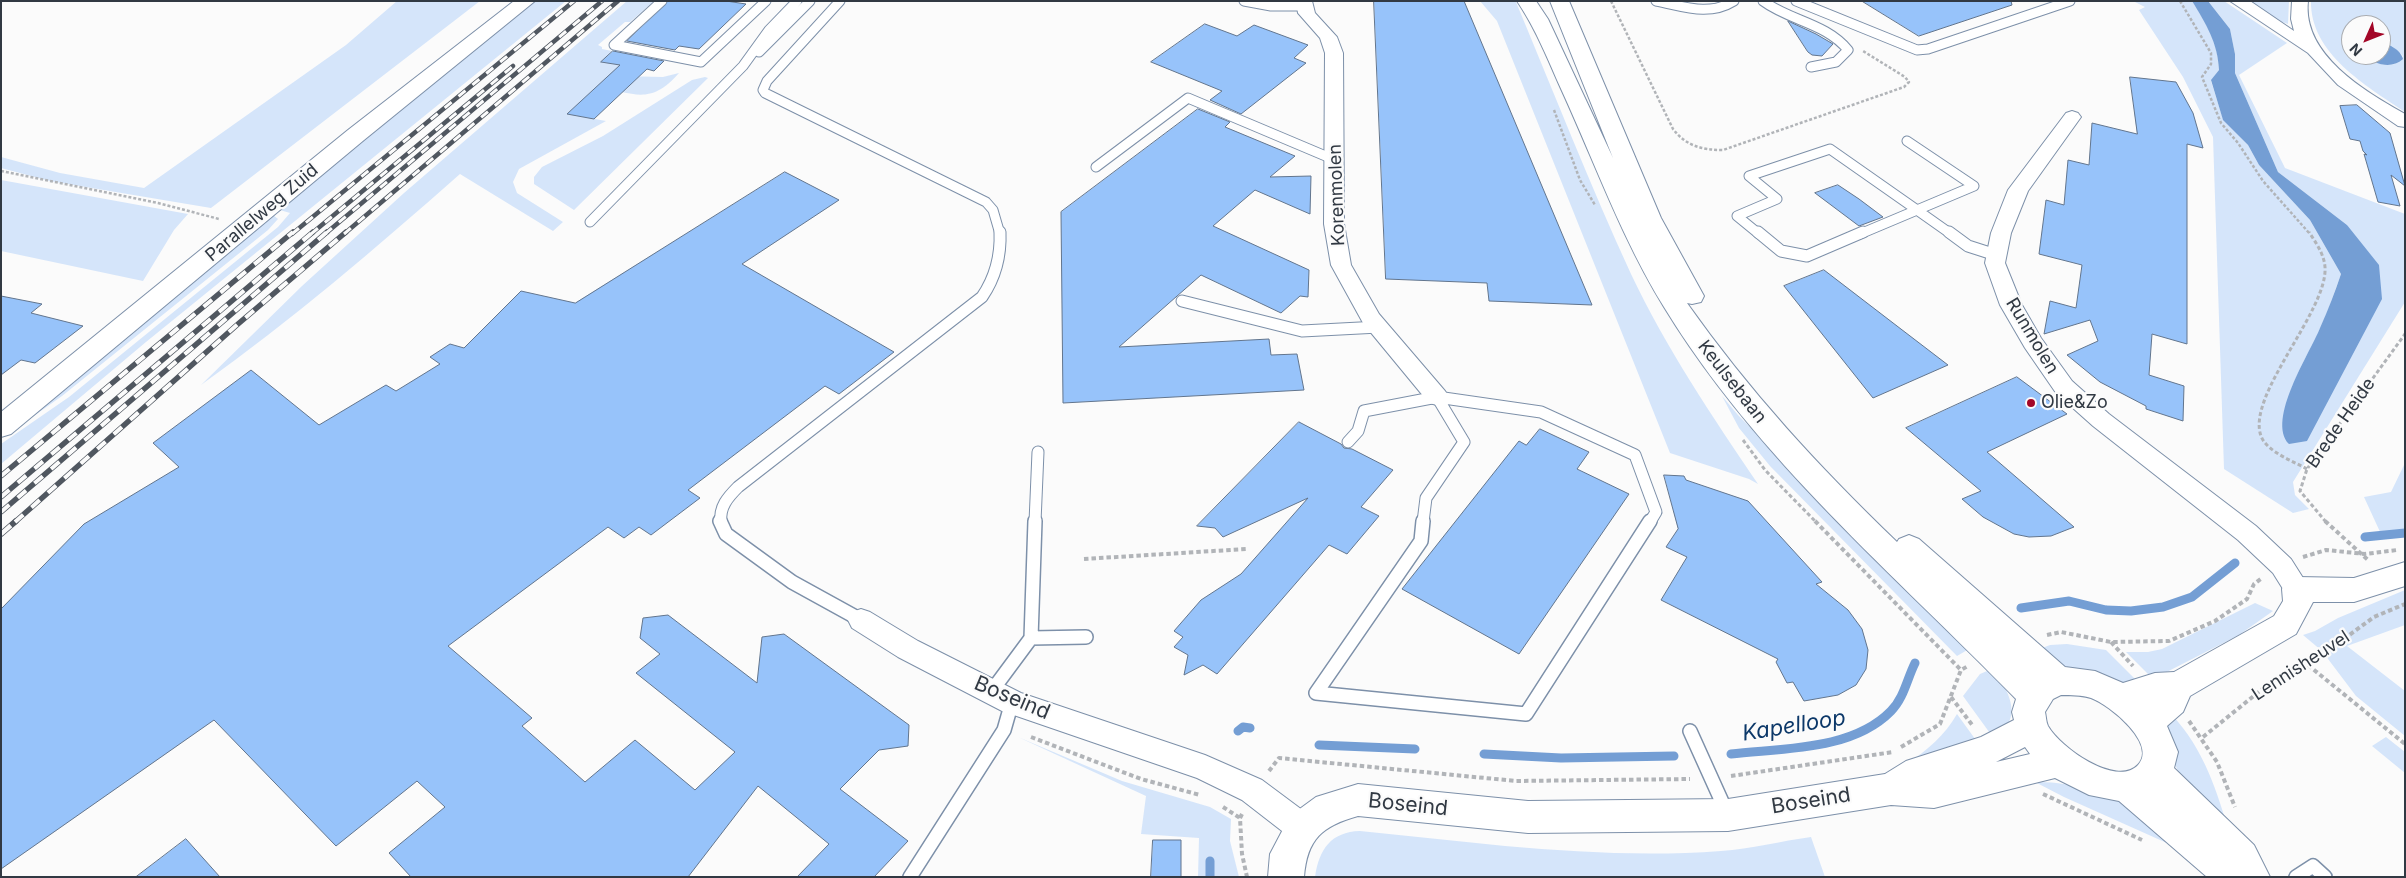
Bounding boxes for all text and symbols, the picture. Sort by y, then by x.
north arrow [2341,15,2391,65]
text: N [2346,40,2365,60]
street label: Korenmolen [1324,144,1350,246]
street label: Parallelweg Zuid [201,160,323,266]
street label: Runmolen [2001,294,2063,378]
street label: Keulsebaan [1693,336,1771,428]
street label: Brede Heide [2302,374,2380,472]
place label: Olie&Zo [2041,392,2108,414]
marker: Olie&Zo [2025,397,2037,409]
street label: Lennisheuvel [2248,626,2354,706]
street label: Boseind [970,671,1054,725]
water label: Kapelloop [1741,705,1847,747]
street label: Boseind [1770,782,1852,820]
street label: Boseind [1367,788,1449,822]

